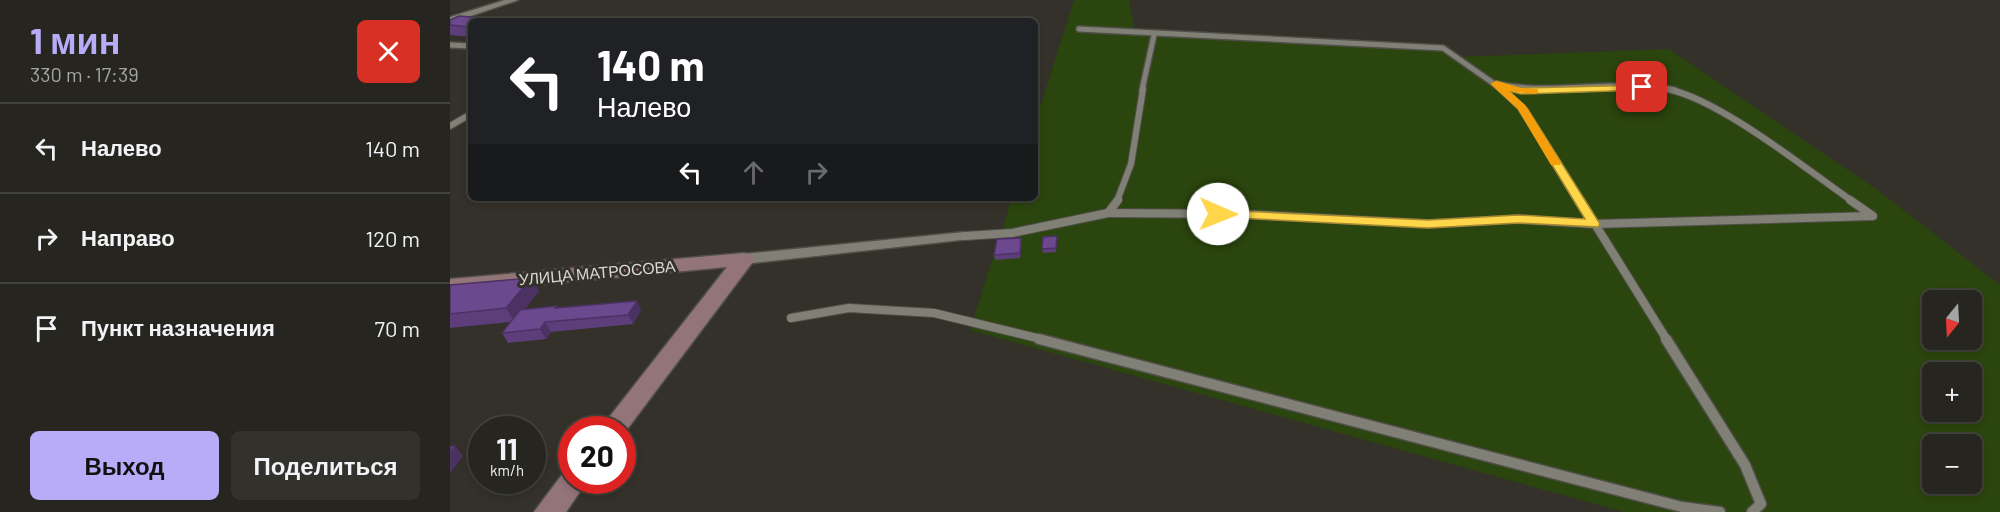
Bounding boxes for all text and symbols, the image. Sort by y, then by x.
text: 1 мин [30,18,120,61]
button: close [357,20,420,83]
text: 140 m [597,39,705,89]
icon: left [498,42,576,120]
pin [1616,61,1667,112]
text: 330 m · 17:39 [30,62,139,86]
icon: arrive [1625,70,1658,103]
text: Налево [597,90,691,122]
icon: left [30,132,63,165]
text: Налево [81,134,162,160]
text: 140 m [365,135,420,161]
icon: left [674,156,707,189]
icon: ahead [737,156,770,189]
icon: right [800,156,833,189]
position arrow [1186,182,1250,246]
icon: right [30,222,63,255]
text: Направо [81,224,175,250]
text: 120 m [365,225,420,251]
street label: УЛИЦА МАТРОСОВА [518,256,676,288]
north arrow [1922,290,1982,350]
map controls [1922,290,1982,494]
icon: arrive [30,312,63,345]
text: Пункт назначения [81,314,275,340]
text: 70 m [375,315,420,341]
button: + [1922,362,1982,422]
speed limit sign: 20 [558,416,636,494]
text: 11 [496,430,518,466]
button: Выход [30,431,219,500]
button: Поделиться [231,431,420,500]
button: − [1922,434,1982,494]
text: km/h [490,461,524,479]

